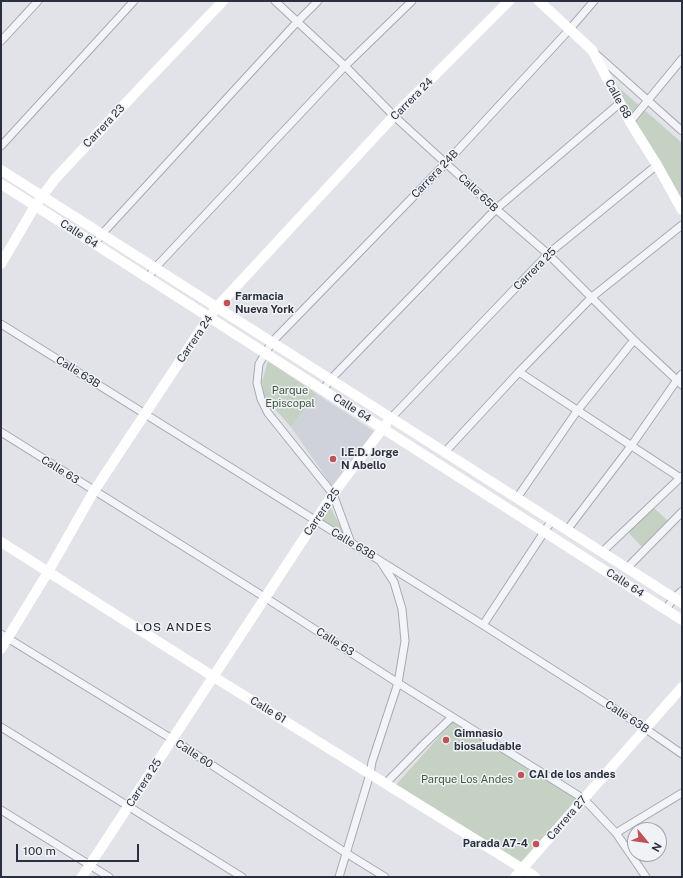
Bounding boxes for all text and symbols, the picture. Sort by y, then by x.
street label: Carrera 24 [388,75,436,123]
street label: Calle 68 [602,77,634,121]
street label: Carrera 23 [81,102,127,150]
street label: Carrera 24B [409,147,461,201]
street label: Calle 65B [455,171,501,215]
street label: Calle 64 [58,217,100,251]
street label: Carrera 25 [511,245,559,293]
place label: Farmacia Nueva York [235,290,294,316]
marker: Farmacia Nueva York [222,298,232,308]
street label: Carrera 24 [174,313,216,365]
street label: Calle 63B [53,353,103,391]
park label: Parque Episcopal [265,384,315,410]
street label: Calle 64 [331,391,373,425]
place label: I.E.D. Jorge N Abello [341,446,399,472]
street label: Calle 63 [39,453,81,487]
marker: I.E.D. Jorge N Abello [328,454,338,464]
street label: Carrera 25 [301,486,343,538]
street label: Calle 63B [328,526,378,562]
street label: Calle 64 [604,566,646,600]
district label: LOS ANDES [136,620,212,634]
street label: Calle 63 [314,625,356,659]
street label: Calle 61 [248,694,288,726]
street label: Calle 63B [603,698,651,736]
place label: Gimnasio biosaludable [454,727,521,753]
marker: Gimnasio biosaludable [441,735,451,745]
street label: Calle 60 [173,737,215,771]
street label: Carrera 25 [124,756,164,810]
place label: CAI de los andes [529,768,615,782]
marker: CAI de los andes [516,770,526,780]
park label: Parque Los Andes [421,773,513,787]
street label: Carrera 27 [544,793,590,843]
north arrow [627,822,667,862]
scale bar [18,836,141,862]
place label: Parada A7-4 [463,837,528,851]
marker: Parada A7-4 [531,839,541,849]
text: N [649,841,664,854]
text: 100 m [23,844,56,858]

